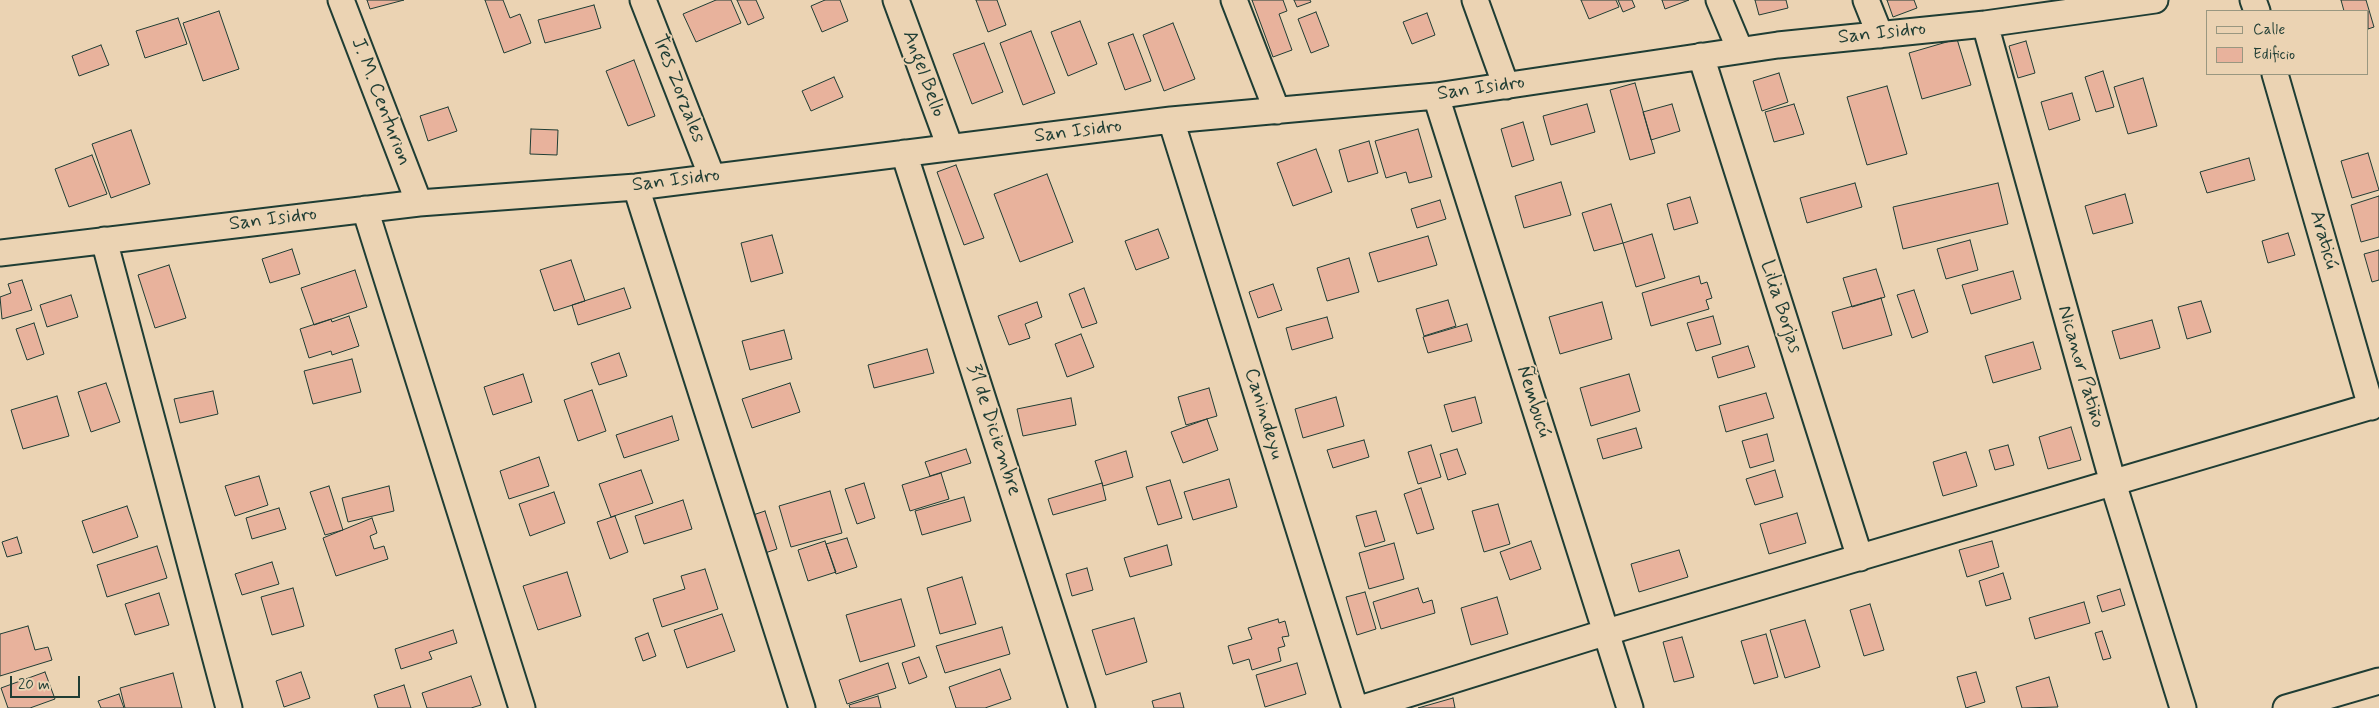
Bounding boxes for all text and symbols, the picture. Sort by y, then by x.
legend [2206,10,2369,75]
street label: San Isidro [1837,17,1927,51]
text: Calle [2253,20,2285,40]
street label: Angel Bello [896,27,950,121]
street label: Tres Zorzales [646,31,710,147]
street label: J. M. Centurion [345,35,415,169]
text: Edificio [2253,45,2295,65]
street label: San Isidro [1436,71,1526,107]
street label: San Isidro [1033,115,1123,149]
street label: San Isidro [631,164,721,198]
street label: San Isidro [228,203,318,237]
street label: Araticú [2303,208,2343,272]
street label: Lilia Borjas [1754,258,1806,356]
street label: Nicanor Patiño [2051,303,2109,431]
street label: 31 de Diciembre [960,361,1026,499]
street label: Ñembucú [1510,363,1556,441]
street label: Canindeyu [1238,366,1288,462]
scale bar [12,666,82,698]
text: 20 m [18,675,50,695]

